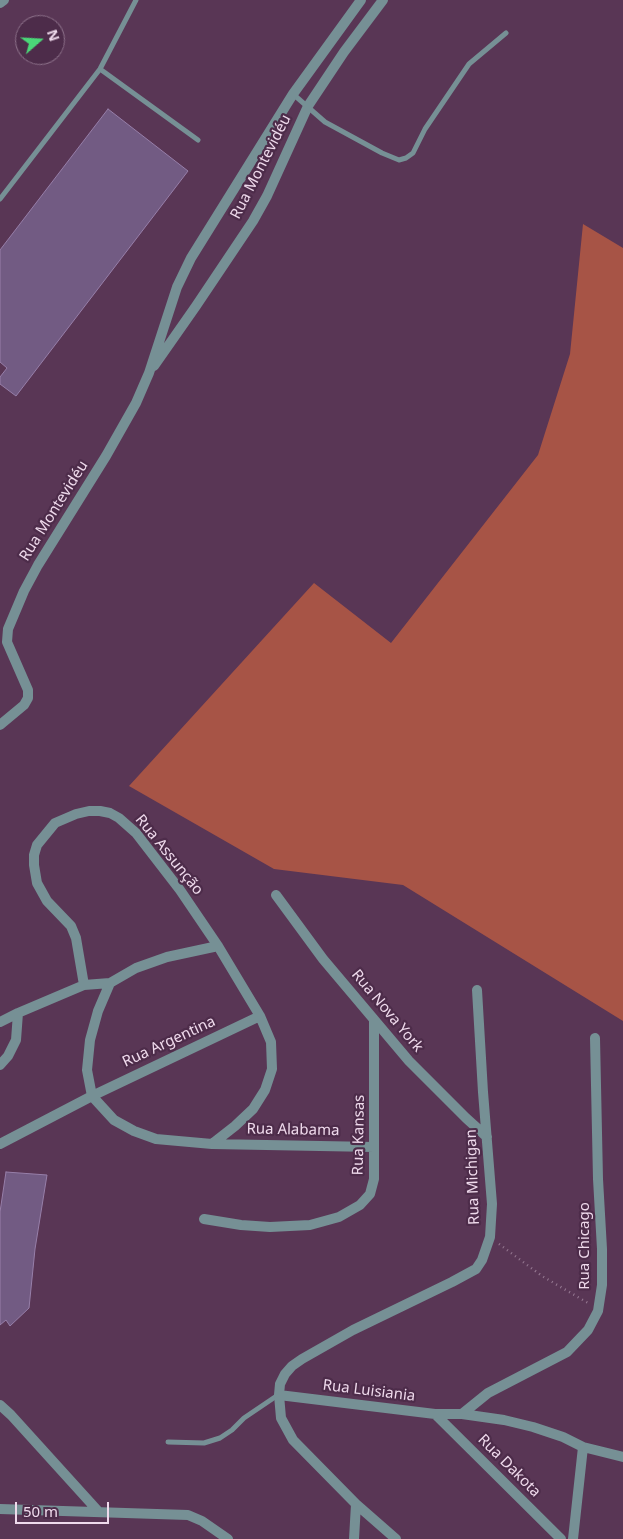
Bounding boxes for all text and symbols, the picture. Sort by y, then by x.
north arrow [15,15,65,65]
text: N [43,27,65,44]
street label: Rua Montevidéu [227,112,295,222]
street label: Rua Montevidéu [16,458,92,564]
street label: Rua Assunção [131,811,207,899]
street label: Rua Nova York [347,966,427,1056]
street label: Rua Argentina [120,1013,218,1071]
street label: Rua Kansas [349,1095,369,1175]
street label: Rua Alabama [246,1120,340,1140]
street label: Rua Michigan [462,1129,484,1225]
street label: Rua Chicago [576,1202,594,1290]
street label: Rua Luisiania [322,1376,416,1406]
street label: Rua Dakota [474,1431,544,1501]
scale bar [18,1492,111,1524]
text: 50 m [23,1501,58,1521]

